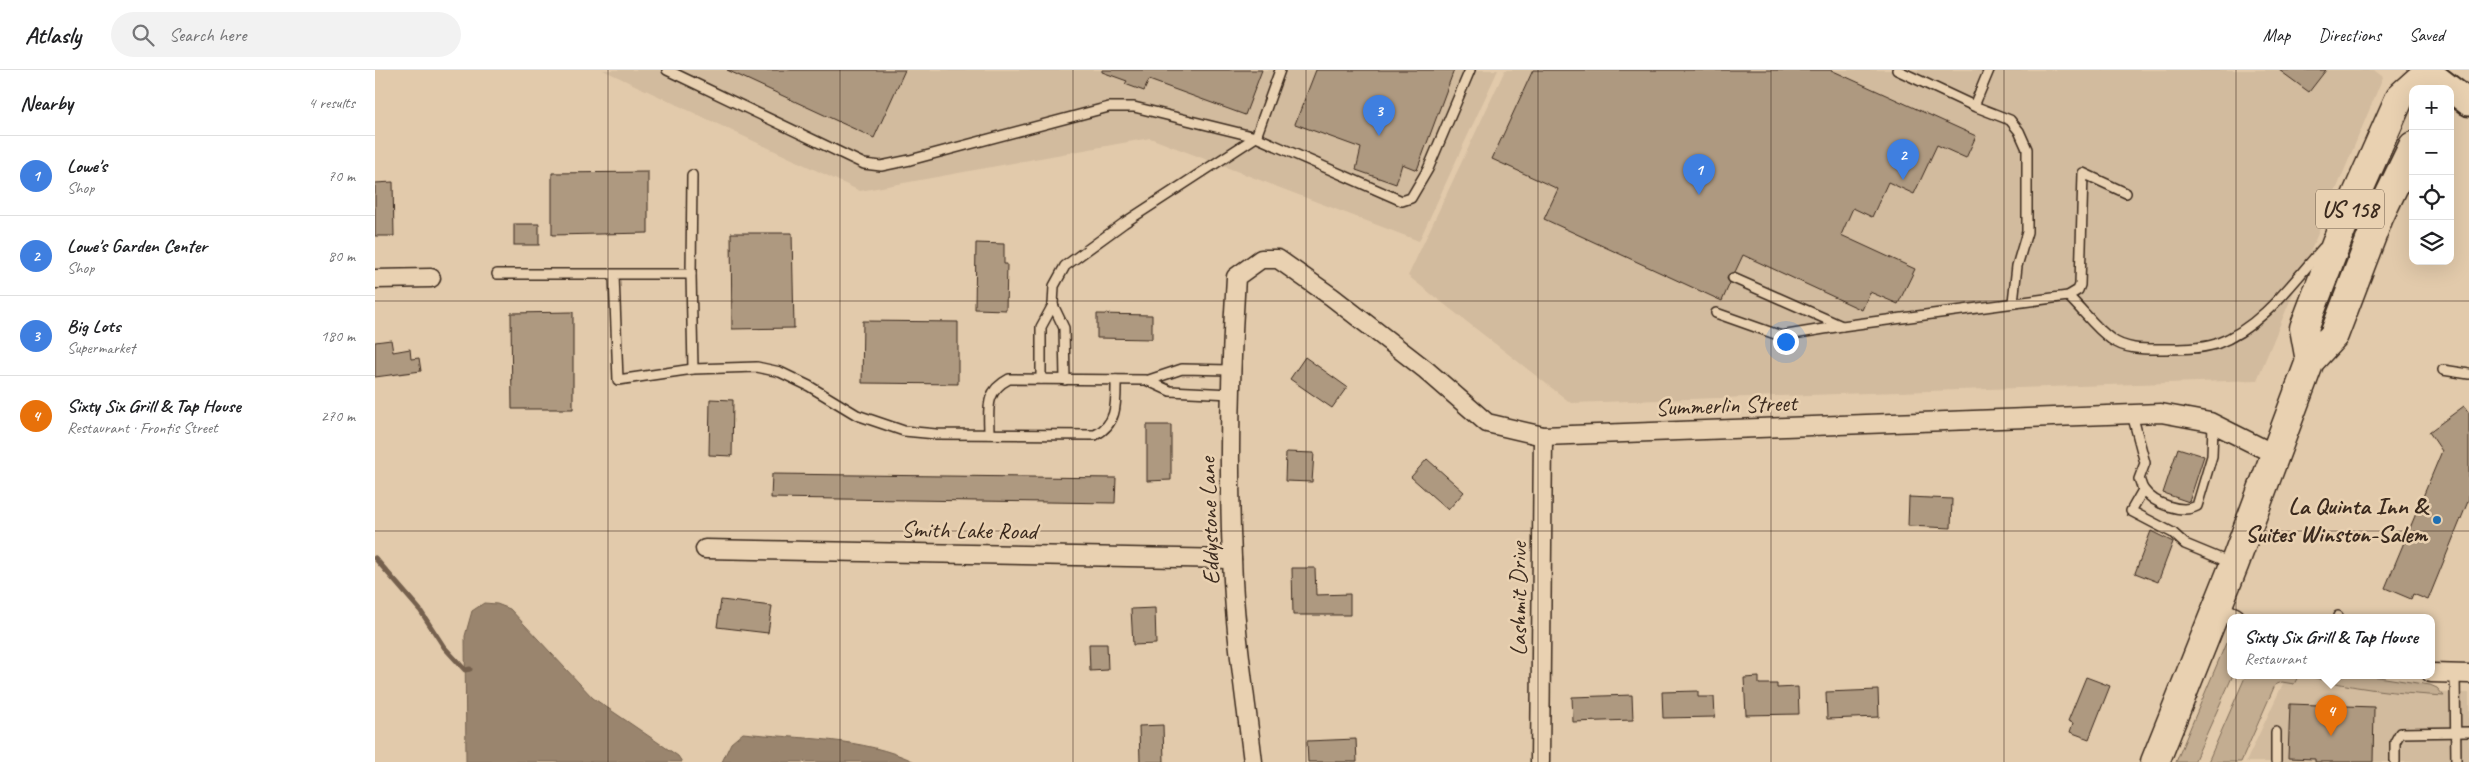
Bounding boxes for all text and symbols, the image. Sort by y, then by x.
search box [111,12,461,57]
text: Atlasly [25,20,81,50]
icon: search [129,21,157,49]
text: Search here [169,23,246,47]
text: Map [2263,24,2290,46]
text: Directions [2318,24,2381,46]
text: Saved [2409,24,2444,46]
map controls [2409,85,2454,265]
button: + [2409,85,2454,130]
text: Nearby [20,90,73,116]
text: 4 results [308,93,355,113]
pin: 3 [1363,95,1395,136]
button: − [2409,130,2454,175]
pin: 2 [1887,139,1919,180]
text: Lowe's [67,154,107,178]
pin: 1 [1683,154,1715,195]
text: 1 [32,166,40,186]
text: 70 m [328,166,355,186]
button: locate [2409,175,2454,220]
text: Shop [67,178,94,198]
road number: US 158 [2316,190,2384,228]
button: layers [2409,220,2454,265]
text: Lowe's Garden Center [67,234,207,258]
text: 2 [32,246,40,266]
text: 80 m [328,246,355,266]
text: Shop [67,258,94,278]
text: Big Lots [67,314,120,338]
text: 3 [32,326,40,346]
text: 180 m [321,326,355,346]
your location [1773,329,1799,355]
text: Supermarket [67,338,135,358]
street label: Summerlin Street [1655,387,1799,422]
text: Sixty Six Grill & Tap House [67,394,241,418]
text: 4 [32,406,40,426]
text: 270 m [321,406,355,426]
text: Restaurant · Frontis Street [67,418,218,438]
street label: Eddystone Lane [1192,455,1226,585]
place label: La Quinta Inn & Suites Winston-Salem [2245,491,2430,549]
street label: Smith Lake Road [901,514,1041,546]
marker: La Quinta Inn & Suites Winston-Salem [2431,514,2443,526]
street label: Lashmit Drive [1503,540,1533,656]
popup [2227,614,2435,679]
text: Sixty Six Grill & Tap House [2244,625,2418,649]
text: Restaurant [2244,649,2306,669]
pin: 4 [2315,695,2347,736]

